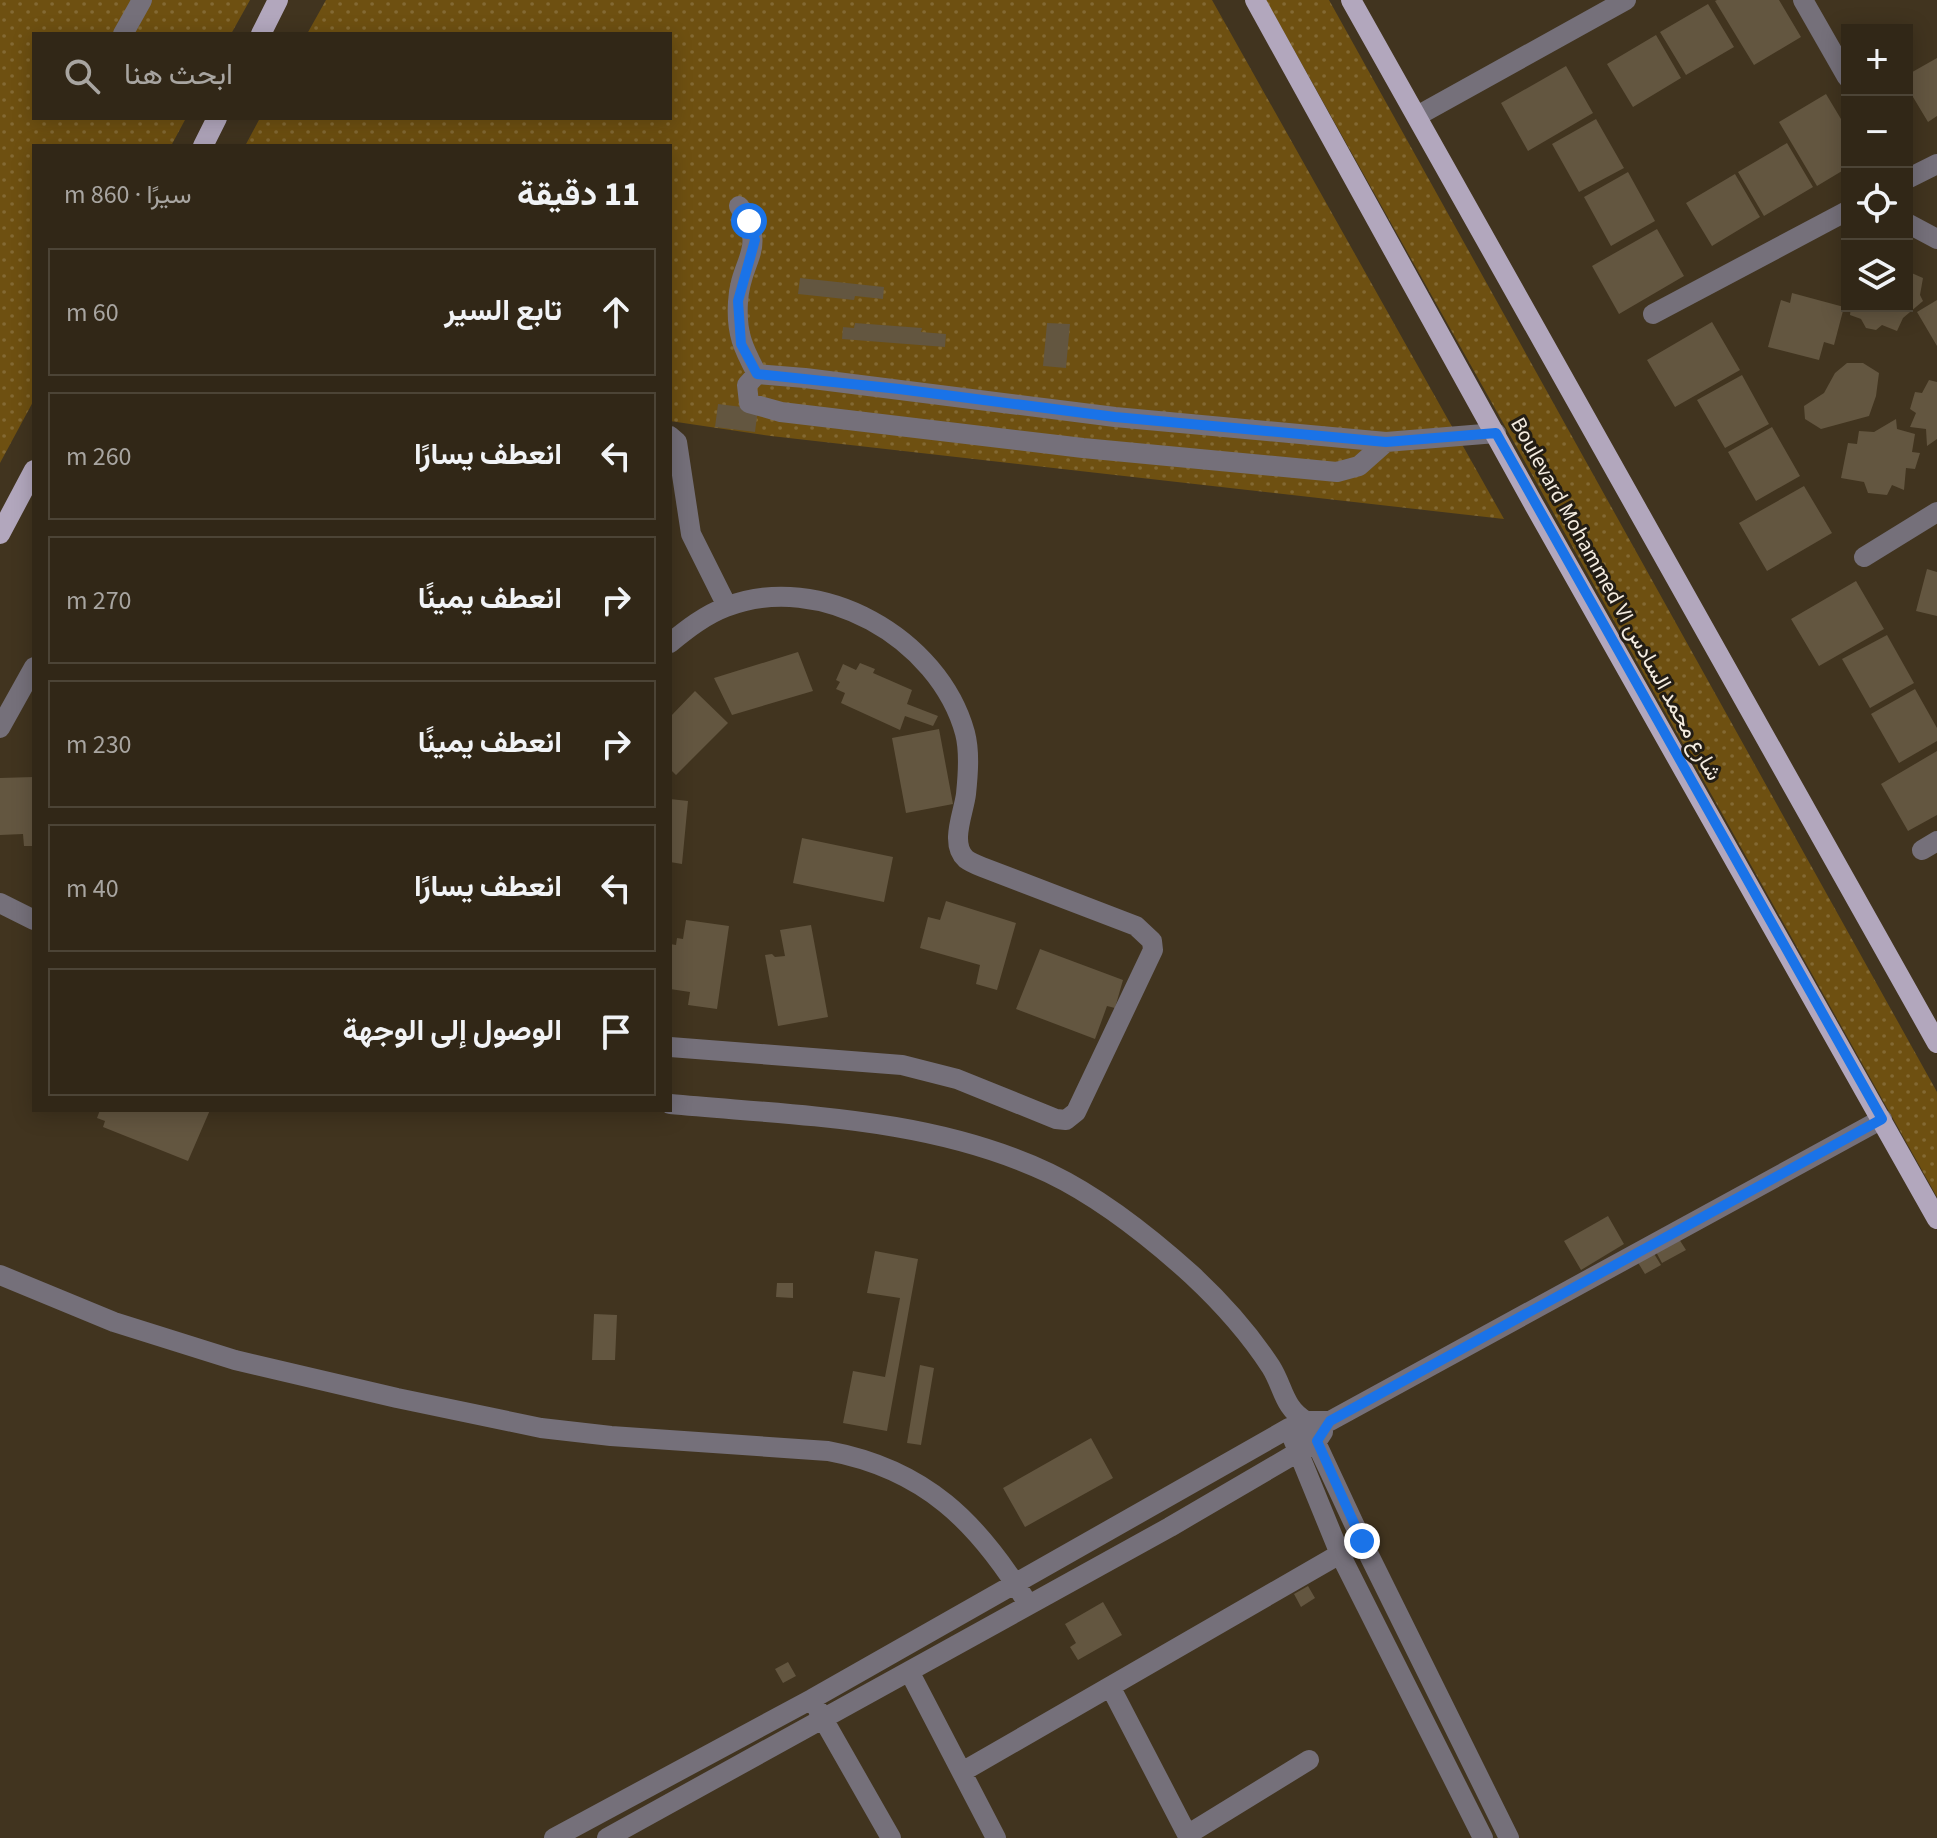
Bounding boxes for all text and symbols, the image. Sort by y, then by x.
map controls [1841,24,1913,312]
button: + [1841,24,1913,96]
search box [32,32,672,120]
text: ابحث هنا [124,53,233,96]
icon: search [60,54,104,98]
button: − [1841,96,1913,168]
button: locate [1841,168,1913,240]
text: 11 دقيقة [517,170,640,219]
text: سيرًا · 860 m [64,176,192,213]
route start [731,203,767,239]
button: layers [1841,240,1913,312]
text: تابع السير [444,289,562,332]
icon: ahead [594,290,638,334]
text: 60 m [66,294,119,331]
street label: Boulevard Mohammed VI شارع محمد السادس [1502,411,1730,787]
text: انعطف يسارًا [414,433,562,476]
icon: left [594,434,638,478]
text: 260 m [66,438,132,475]
text: انعطف يمينًا [418,577,562,620]
icon: right [594,578,638,622]
text: 270 m [66,582,132,619]
text: انعطف يمينًا [418,721,562,764]
icon: right [594,722,638,766]
text: 230 m [66,726,132,763]
text: انعطف يسارًا [414,865,562,908]
icon: left [594,866,638,910]
text: 40 m [66,870,119,907]
text: الوصول إلى الوجهة [343,1009,562,1052]
icon: arrive [594,1010,638,1054]
route end [1344,1523,1380,1559]

